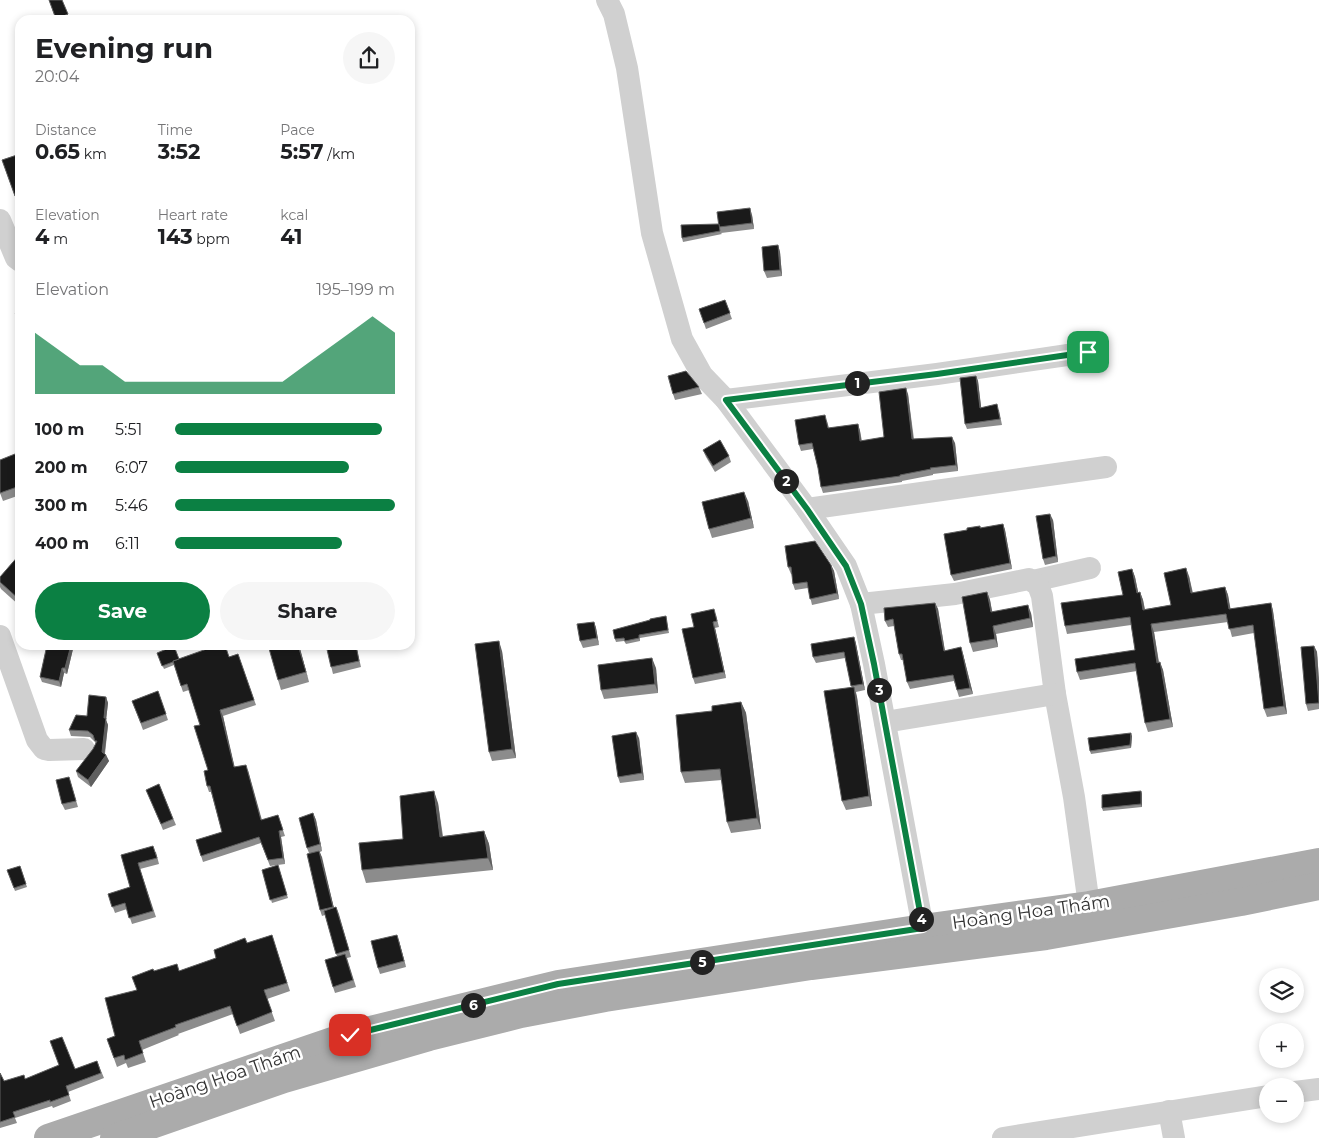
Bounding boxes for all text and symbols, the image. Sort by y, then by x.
text: Evening run [35,31,213,65]
button: share [343,32,395,84]
text: 20:04 [35,67,79,86]
text: Distance [35,121,97,139]
text: Time [158,121,193,139]
text: Pace [280,121,315,139]
text: 0.65 [35,139,80,164]
text: 3:52 [158,139,200,164]
text: 5:57 [280,139,324,164]
text: km [80,145,107,163]
text: /km [324,145,355,163]
text: Elevation [35,206,100,224]
text: Heart rate [158,206,228,224]
text: kcal [280,206,308,224]
text: 4 [35,224,49,249]
text: 143 [158,224,193,249]
text: 41 [280,224,303,249]
text: m [49,230,68,248]
text: bpm [193,230,230,248]
text: Elevation [35,280,109,299]
text: 195–199 m [316,280,395,299]
pin [1067,331,1109,373]
icon: arrive [1074,338,1102,366]
pin: 1 [844,370,870,396]
text: 1 [855,374,860,392]
text: 100 m [35,420,84,439]
text: 5:51 [115,420,142,439]
text: 200 m [35,458,87,477]
text: 6:07 [115,458,148,477]
pin: 2 [774,468,798,494]
text: 2 [782,472,791,490]
text: 300 m [35,496,88,515]
text: 5:46 [115,496,148,515]
text: 400 m [35,534,89,553]
text: 6:11 [115,534,140,553]
button: Save [35,582,210,640]
button: Share [220,582,395,640]
pin: 3 [866,678,892,702]
text: 3 [875,681,884,699]
street label: Hoàng Hoa Thám [951,890,1111,934]
pin: 4 [908,906,934,932]
text: 4 [917,910,926,928]
pin: 5 [690,950,714,974]
text: 5 [698,953,707,971]
map controls [1259,968,1304,1123]
button: layers [1259,968,1304,1013]
pin: 6 [460,992,486,1018]
text: 6 [469,996,478,1014]
pin [329,1014,371,1056]
icon: check [336,1021,364,1049]
button: + [1259,1023,1304,1068]
street label: Hoàng Hoa Thám [146,1041,304,1113]
button: − [1259,1078,1304,1123]

